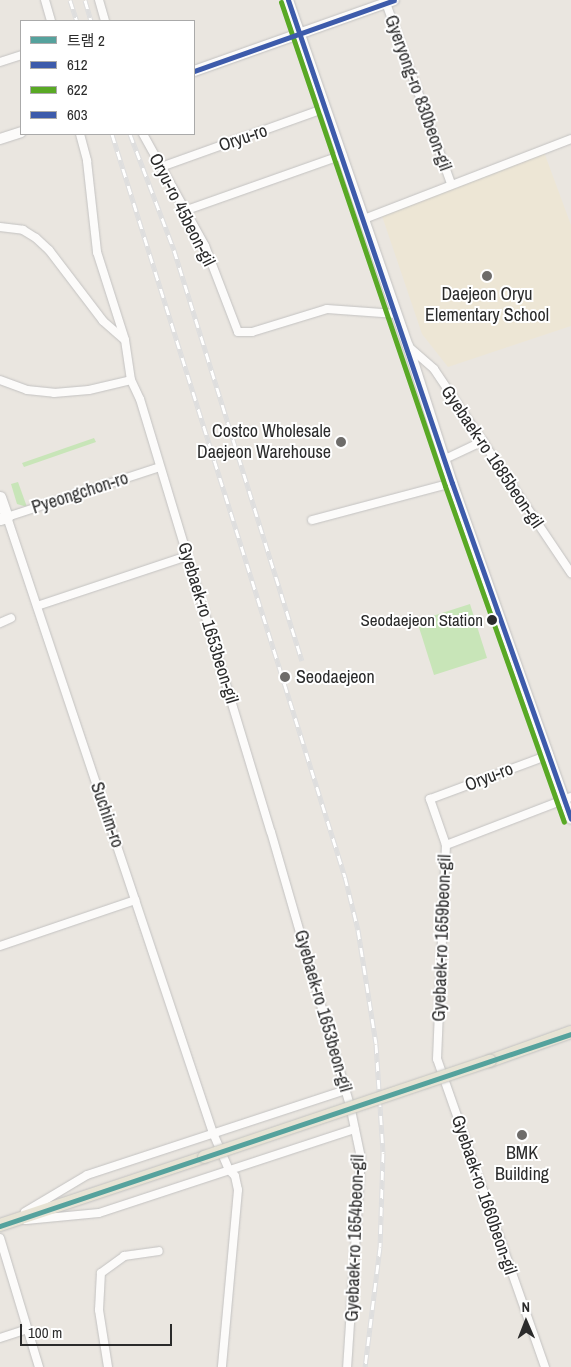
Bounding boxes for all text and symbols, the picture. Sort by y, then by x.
street label: Gyeryong-ro 830beon-gil [380,12,456,174]
legend [20,20,195,135]
text: 트램 2 [67,30,105,51]
text: 612 [67,54,88,75]
text: 622 [67,79,88,100]
text: 603 [67,104,88,125]
street label: Oryu-ro [216,120,270,156]
street label: Oryu-ro 45beon-gil [144,150,220,270]
marker: Daejeon Oryu Elementary School [481,270,493,282]
place label: Daejeon Oryu Elementary School [425,284,549,326]
street label: Gyebaek-ro 1685beon-gil [436,382,548,532]
place label: Costco Wholesale Daejeon Warehouse [197,421,331,464]
marker: Costco Wholesale Daejeon Warehouse [335,436,347,448]
street label: Pyeongchon-ro [29,467,131,519]
street label: Gyebaek-ro 1653beon-gil [173,540,243,706]
place label: Seodaejeon Station [361,610,483,630]
marker: Seodaejeon Station [487,615,497,625]
place label: Seodaejeon [296,666,375,688]
marker: Seodaejeon [278,670,292,684]
street label: Oryu-ro [462,758,516,796]
street label: Suchim-ro [86,779,128,851]
street label: Gyebaek-ro 1659beon-gil [428,854,456,1022]
street label: Gyebaek-ro 1653beon-gil [290,928,356,1094]
street label: Gyebaek-ro 1660beon-gil [447,1112,521,1278]
marker: BMK Building [516,1129,528,1141]
place label: BMK Building [495,1143,549,1186]
street label: Gyebaek-ro 1654beon-gil [341,1154,369,1322]
north arrow [501,1297,551,1347]
text: N [521,1298,530,1316]
scale bar [22,1314,175,1346]
text: 100 m [28,1322,62,1343]

